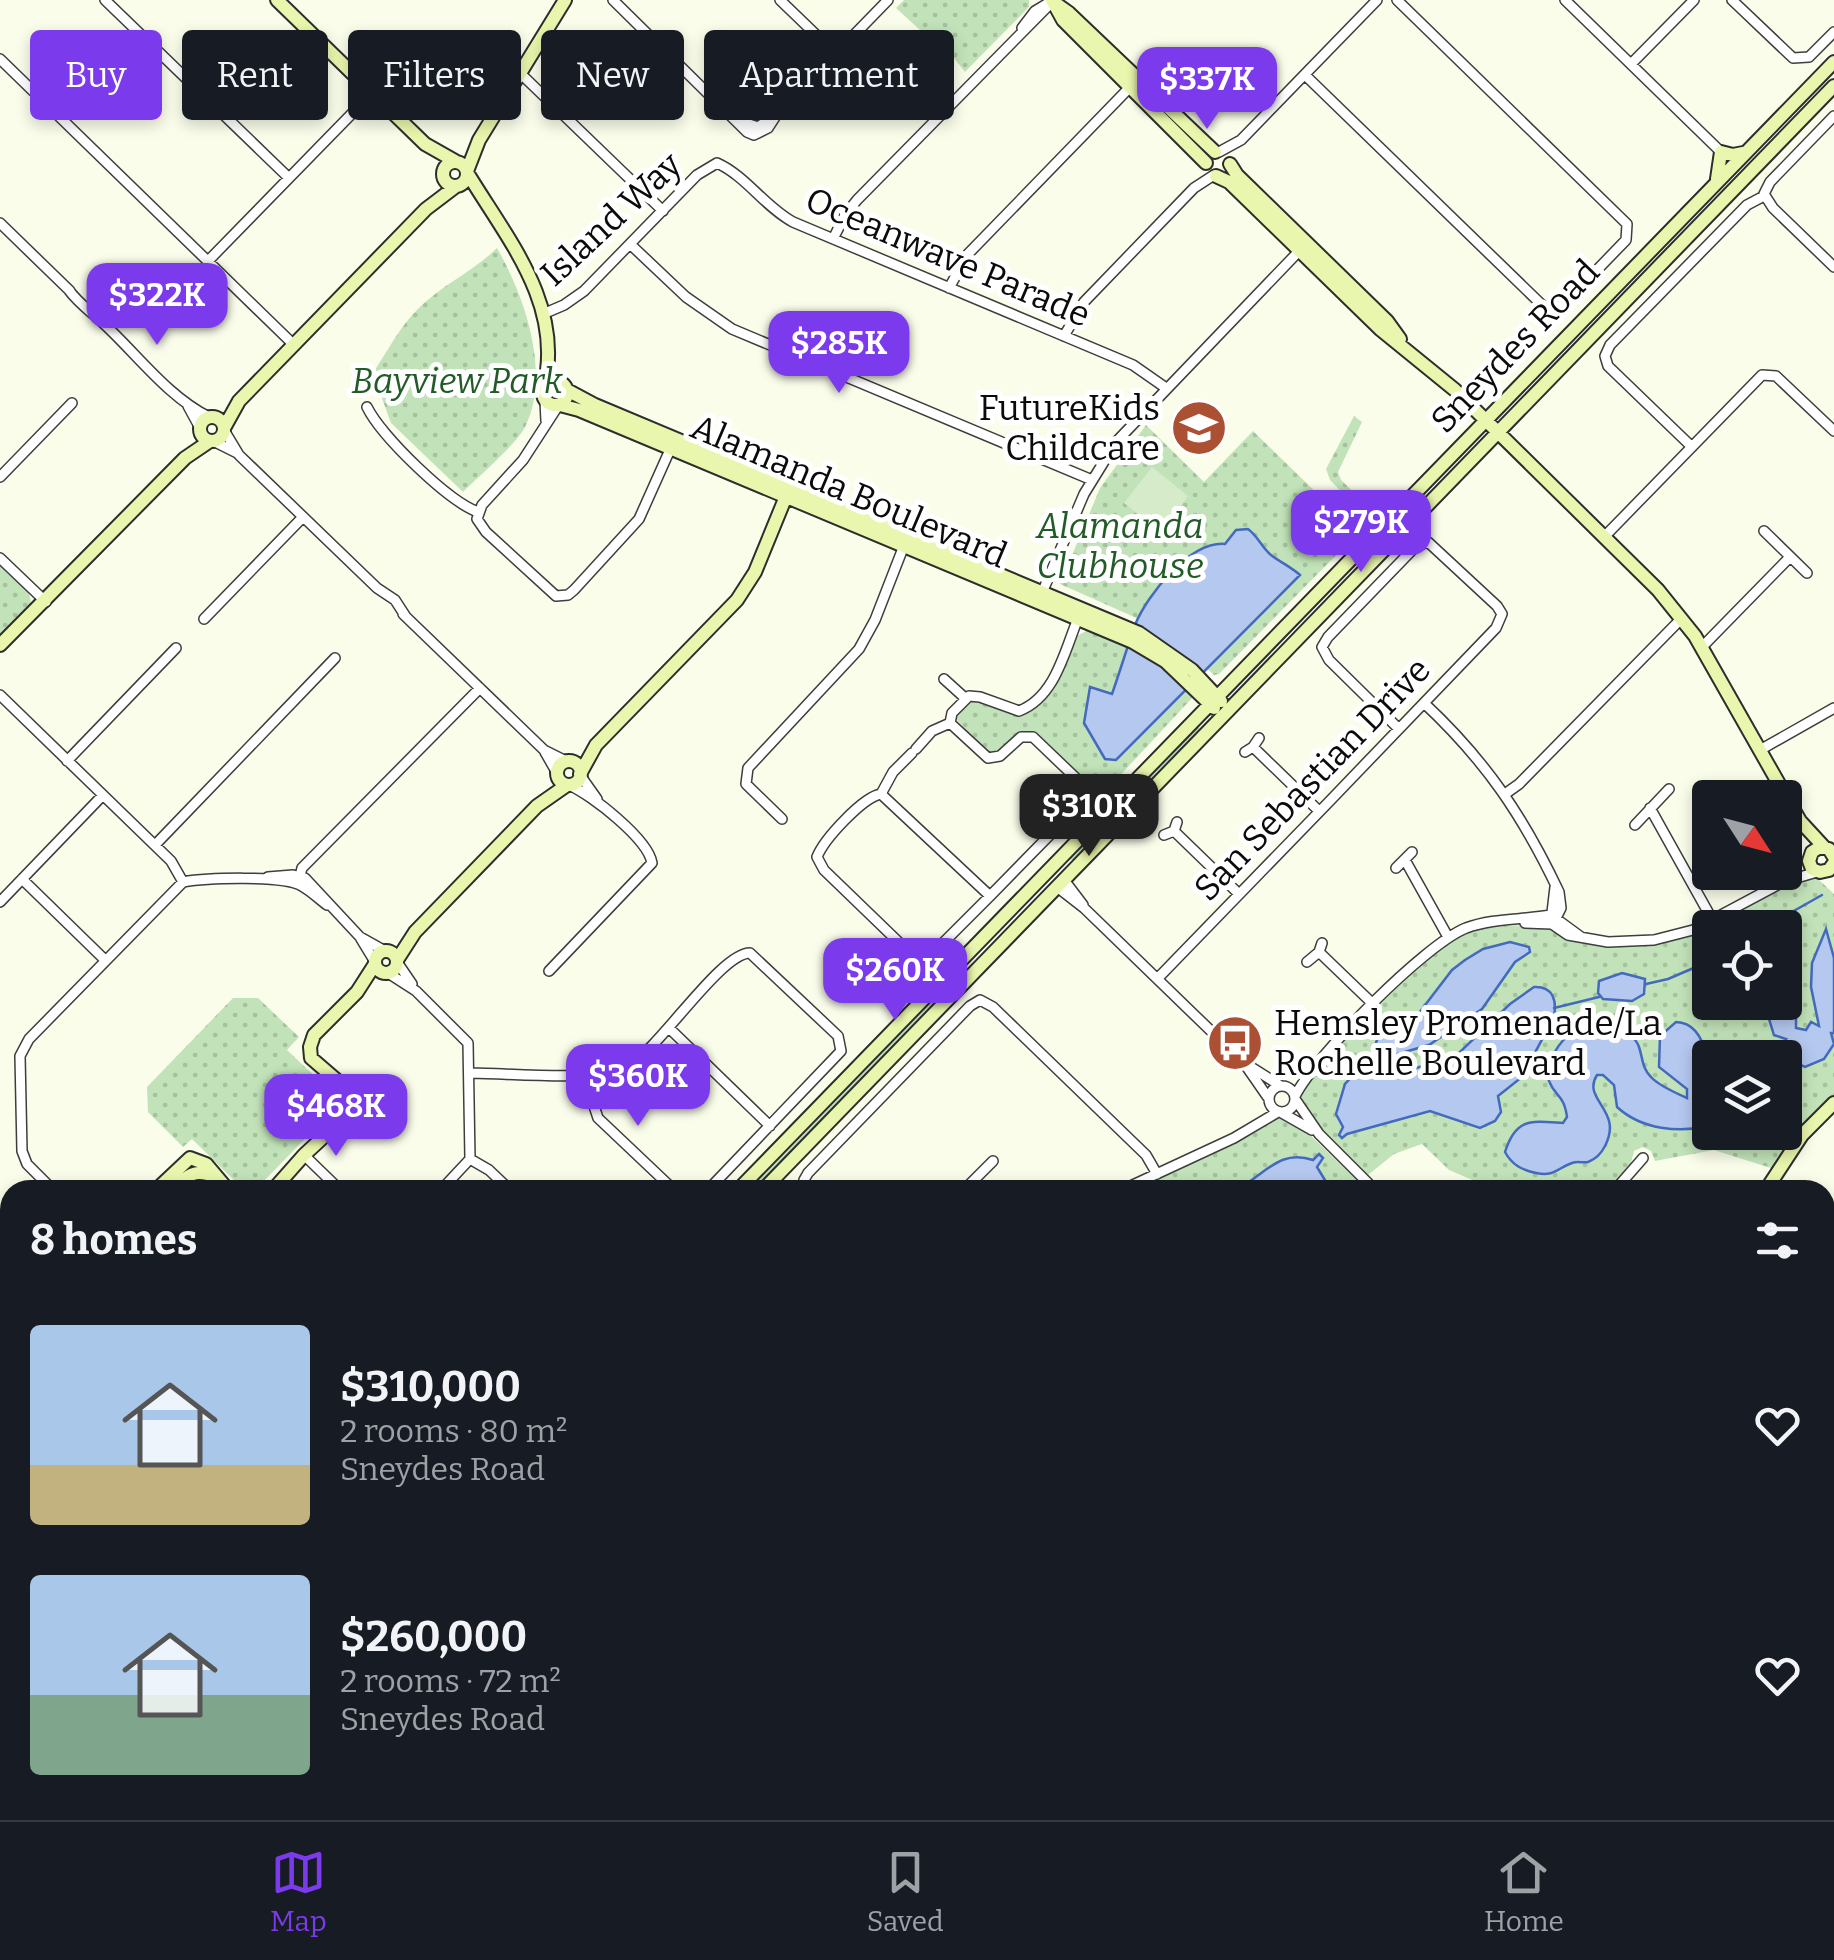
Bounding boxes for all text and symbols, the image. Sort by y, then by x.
chip: Buy [30,30,162,120]
chip: Rent [182,30,328,120]
chip: Filters [348,30,521,120]
chip: New [541,30,684,120]
chip: Apartment [704,30,954,120]
pin: $337K [1137,47,1277,132]
text: $337K [1159,60,1255,98]
street label: Island Way [532,143,690,295]
street label: Oceanwave Parade [800,178,1096,336]
street label: Sneydes Road [1422,251,1608,441]
pin: $322K [87,263,227,348]
text: $322K [109,276,205,314]
pin: $285K [769,311,909,396]
text: $285K [790,324,888,362]
park label: Bayview Park [351,360,564,402]
place label: FutureKids Childcare [979,387,1160,469]
school or university icon: FutureKids Childcare [1169,398,1229,458]
street label: Alamanda Boulevard [685,405,1013,577]
pin: $279K [1291,490,1431,575]
text: $279K [1313,503,1409,541]
park label: Alamanda Clubhouse [1035,505,1204,587]
street label: San Sebastian Drive [1185,649,1439,909]
pin: $310K [1019,774,1159,859]
north arrow [1692,780,1802,890]
map controls [1692,780,1802,1150]
text: $310K [1042,787,1136,825]
button: locate [1692,910,1802,1020]
pin: $260K [825,938,965,1023]
text: $260K [845,951,945,989]
place label: Hemsley Promenade/La Rochelle Boulevard [1274,1002,1662,1084]
bus stop icon: Hemsley Promenade/La Rochelle Boulevard [1205,1013,1265,1073]
button: layers [1692,1040,1802,1150]
pin: $360K [568,1044,708,1129]
text: $360K [588,1057,688,1095]
pin: $468K [266,1074,406,1159]
text: $468K [286,1087,386,1125]
icon: filters [1750,1213,1805,1268]
text: 8 homes [30,1215,198,1265]
text: $310,000 [340,1362,521,1412]
icon: home [110,1365,230,1485]
icon: heart [1750,1398,1805,1453]
text: 2 rooms · 80 m² [340,1412,567,1450]
text: Sneydes Road [340,1450,545,1488]
text: $260,000 [340,1612,527,1662]
icon: home [110,1615,230,1735]
icon: heart [1750,1648,1805,1703]
text: 2 rooms · 72 m² [340,1662,561,1700]
text: Sneydes Road [340,1700,545,1738]
tab: Map [270,1845,327,1938]
tab: Saved [867,1845,944,1938]
tab: Home [1484,1845,1564,1938]

